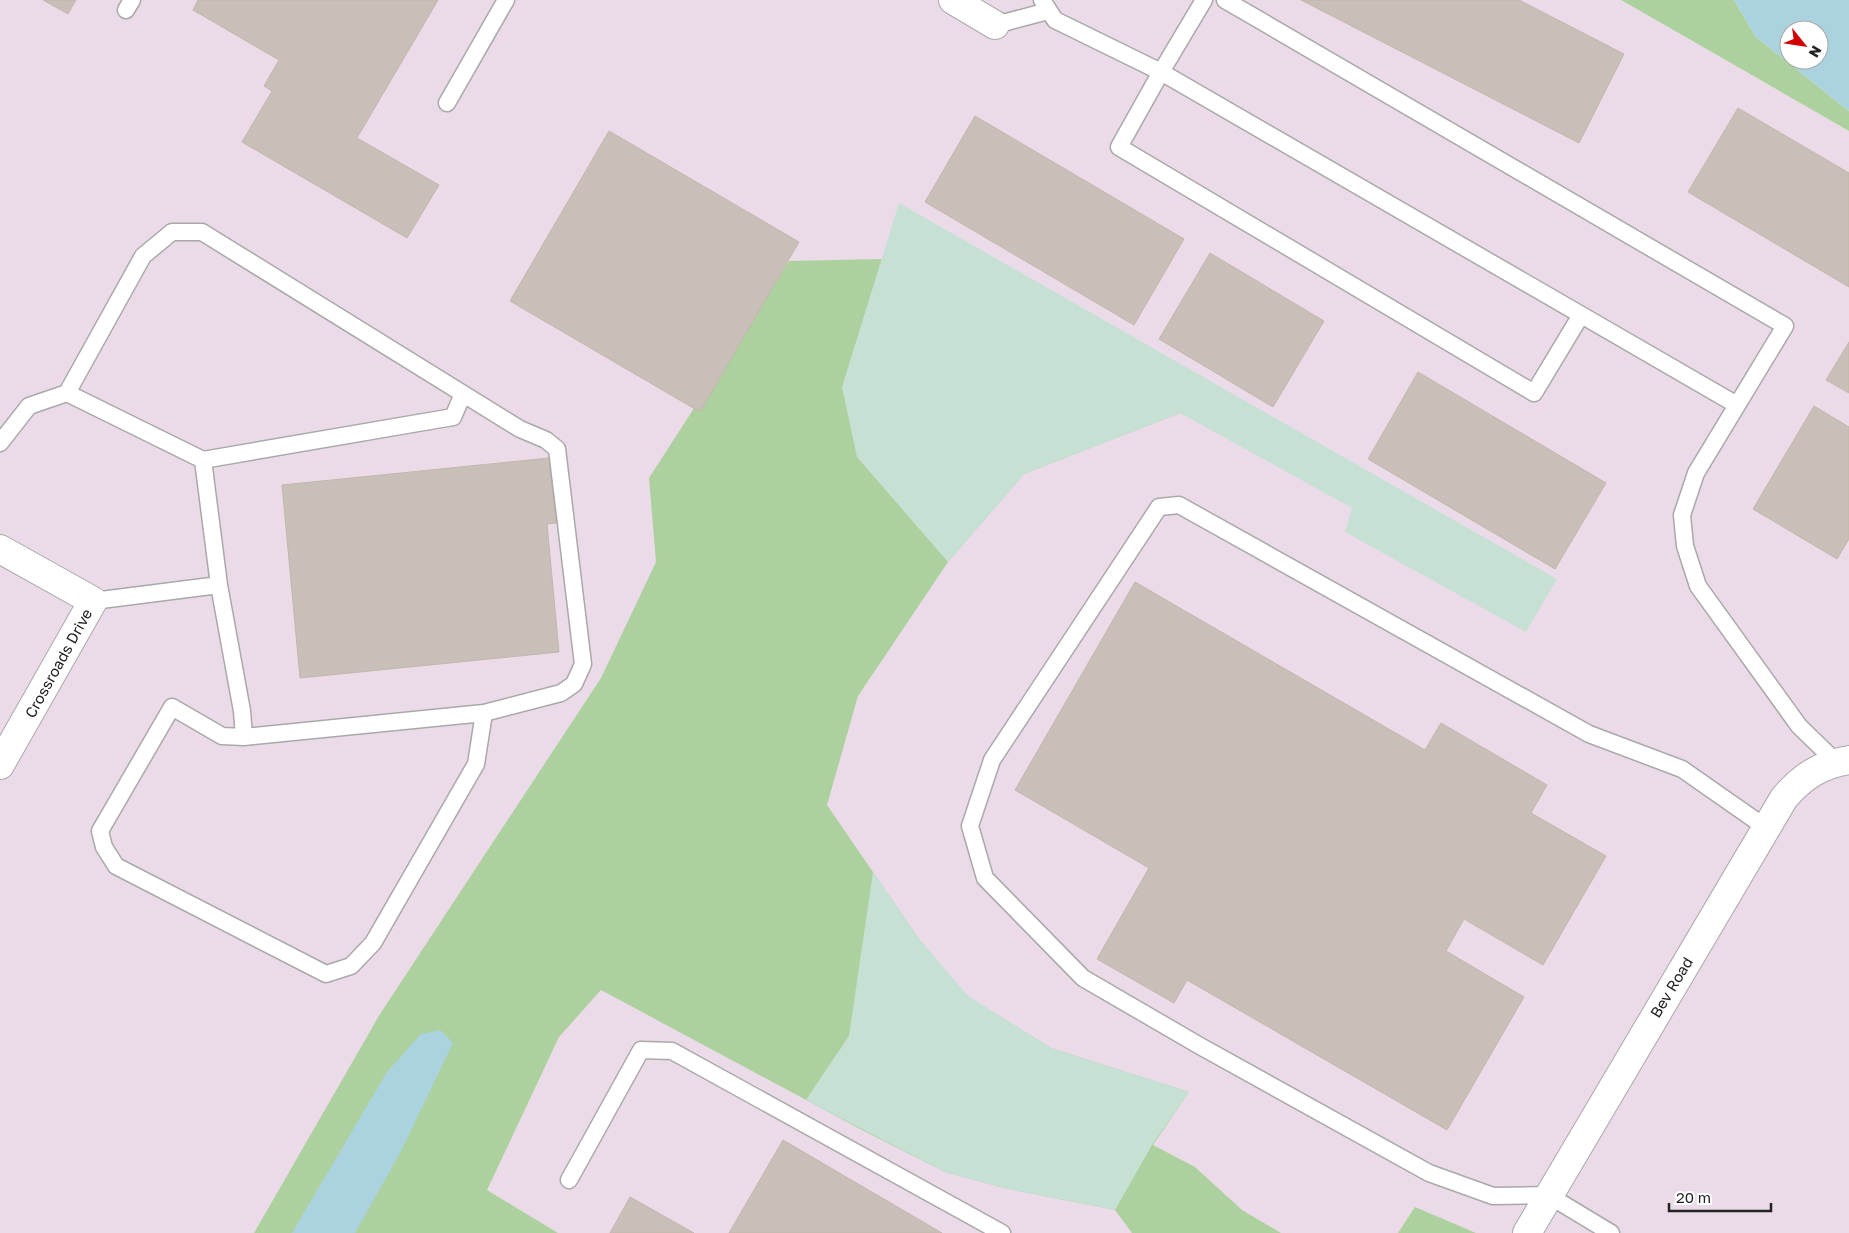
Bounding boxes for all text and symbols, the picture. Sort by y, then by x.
north arrow [1779,20,1829,70]
text: N [1806,43,1826,61]
street label: Crossroads Drive [21,605,96,721]
street label: Bev Road [1646,953,1696,1021]
scale bar [1669,1180,1772,1212]
text: 20 m [1676,1188,1711,1206]

